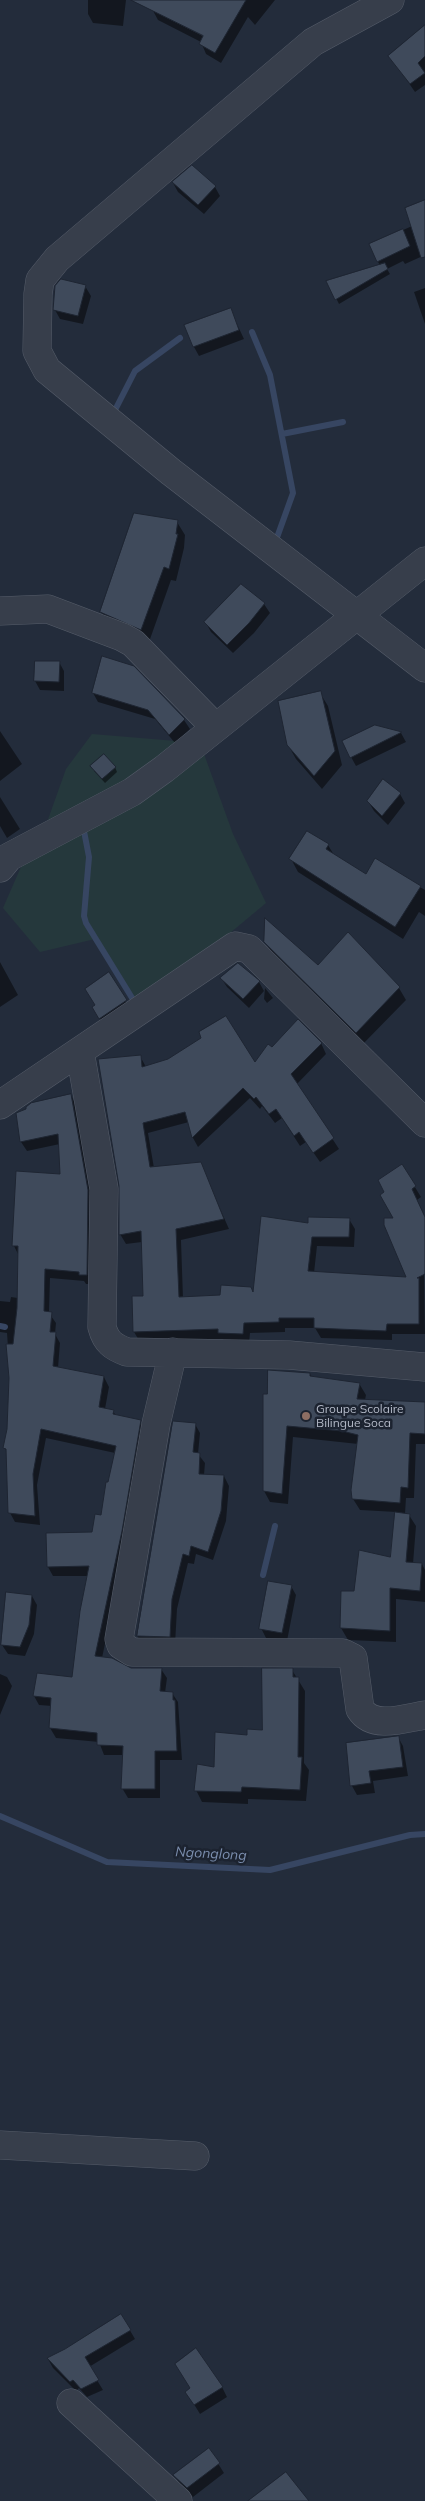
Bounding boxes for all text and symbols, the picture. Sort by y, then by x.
place label: Groupe Scolaire Bilingue Soca [316,1402,404,1430]
marker: Groupe Scolaire Bilingue Soca [300,1410,312,1422]
water label: Ngonglong [175,1844,247,1864]

